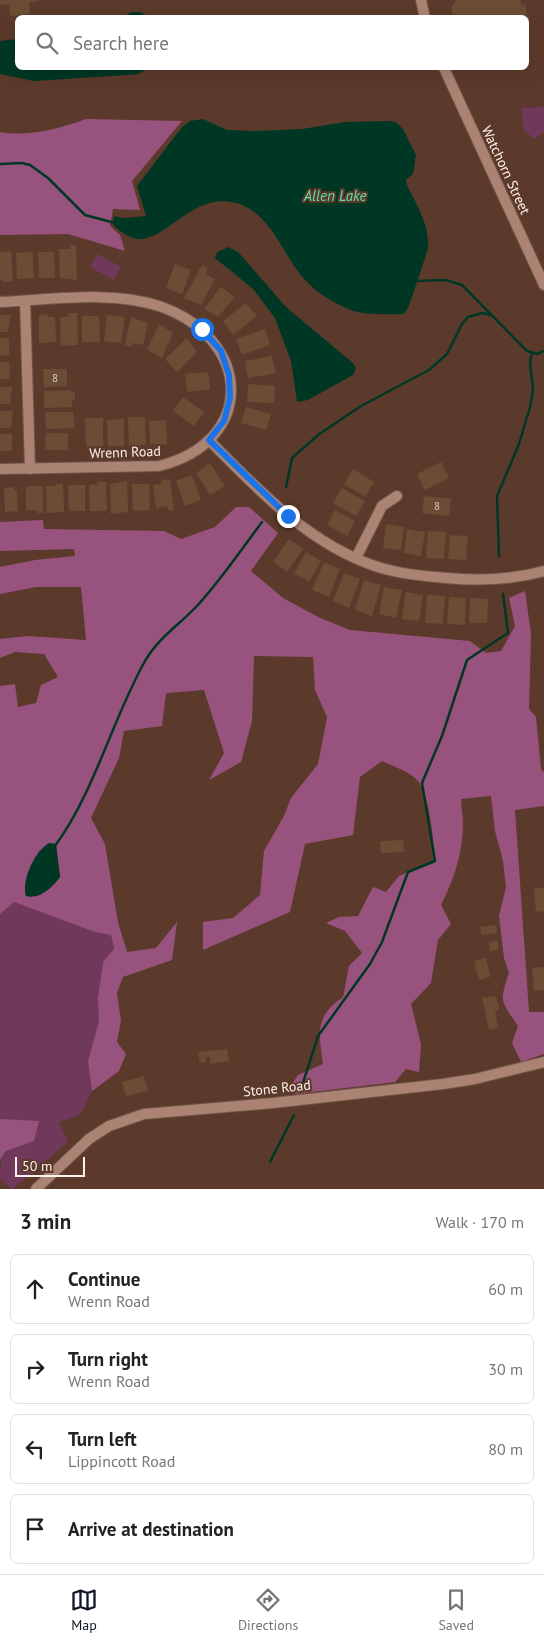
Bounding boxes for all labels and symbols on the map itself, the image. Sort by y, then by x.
street label: Watchorn Street [478,123,535,218]
water label: Allen Lake [303,186,366,205]
route start [191,318,214,341]
house number: 8 [52,371,58,385]
street label: Wrenn Road [89,442,161,462]
house number: 8 [434,499,440,513]
route end [277,505,300,528]
street label: Stone Road [242,1076,312,1100]
scale bar [15,1154,85,1177]

